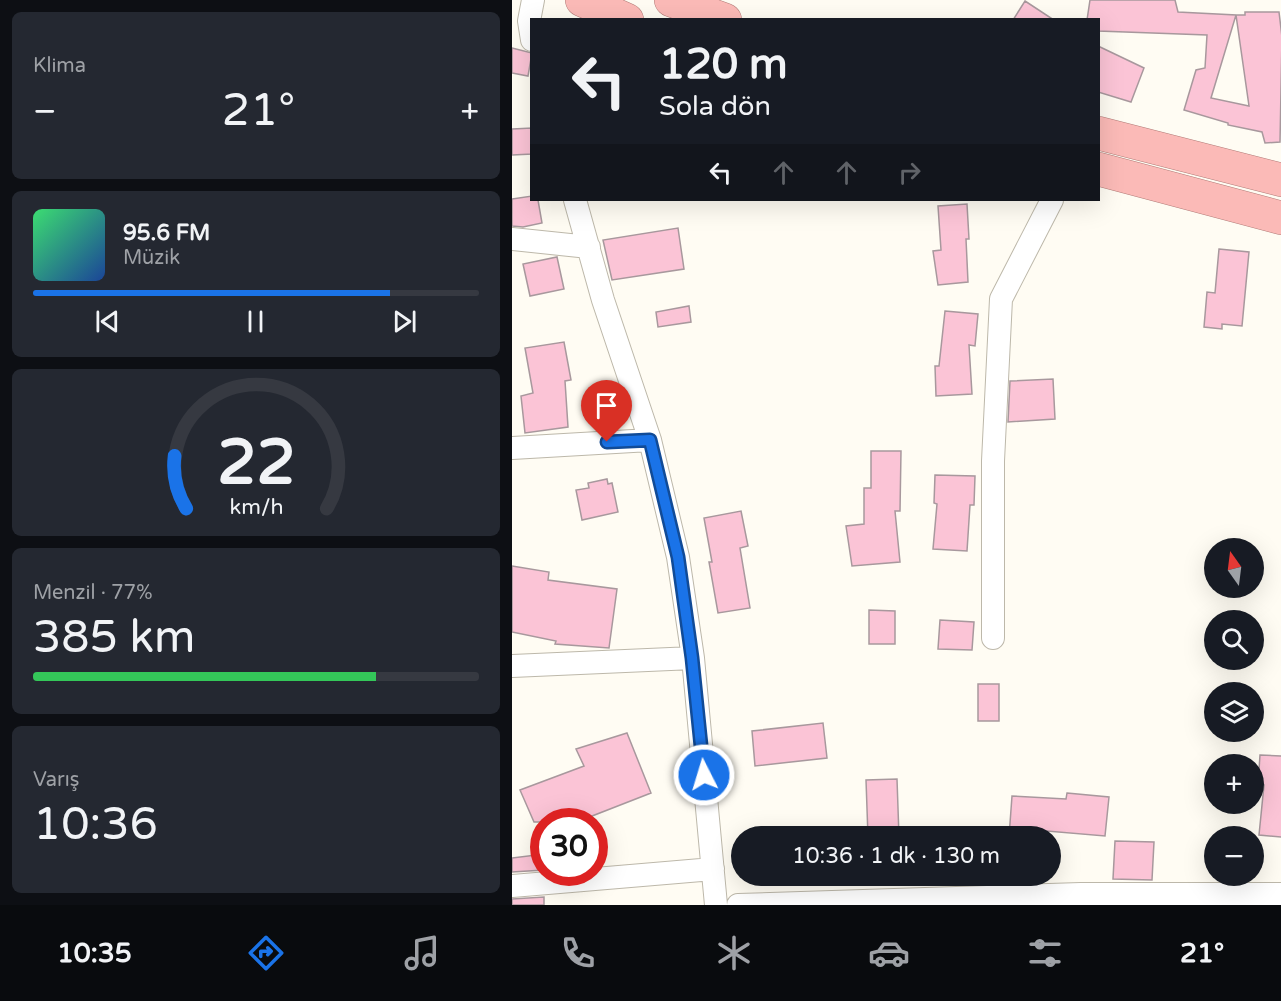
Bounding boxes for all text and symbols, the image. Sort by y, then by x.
text: 120 m [659,39,788,90]
icon: left [560,42,638,120]
text: Klima [33,54,86,78]
text: 21° [222,84,295,138]
text: Sola dön [659,90,771,123]
text: − [33,92,57,131]
text: + [460,92,479,131]
icon: left [704,156,737,189]
icon: ahead [767,156,800,189]
icon: ahead [830,156,863,189]
icon: right [893,156,926,189]
text: 95.6 FM [123,220,210,246]
text: Müzik [123,246,180,270]
icon: previous [91,305,124,338]
icon: pause [239,305,272,338]
icon: next [388,305,421,338]
pin [581,380,632,442]
icon: arrive [590,389,623,422]
text: 22 [217,427,295,502]
text: km/h [229,495,283,521]
north arrow [1204,538,1264,598]
map controls [1204,538,1264,886]
text: Menzil · 77% [33,581,152,605]
button: search [1204,610,1264,670]
text: 385 km [33,611,195,665]
button: layers [1204,682,1264,742]
position arrow [672,743,736,807]
button: + [1204,754,1264,814]
text: Varış [33,768,79,792]
text: 10:36 [33,798,158,852]
speed limit sign: 30 [530,808,608,886]
button: − [1204,826,1264,886]
text: 10:36 · 1 dk · 130 m [792,843,1000,869]
icon: directions [245,932,287,974]
icon: music [401,932,443,974]
icon: phone [557,932,599,974]
icon: climate [713,932,755,974]
icon: car [868,932,910,974]
icon: filters [1024,932,1066,974]
text: 10:35 [57,937,132,970]
text: 21° [1180,937,1224,970]

